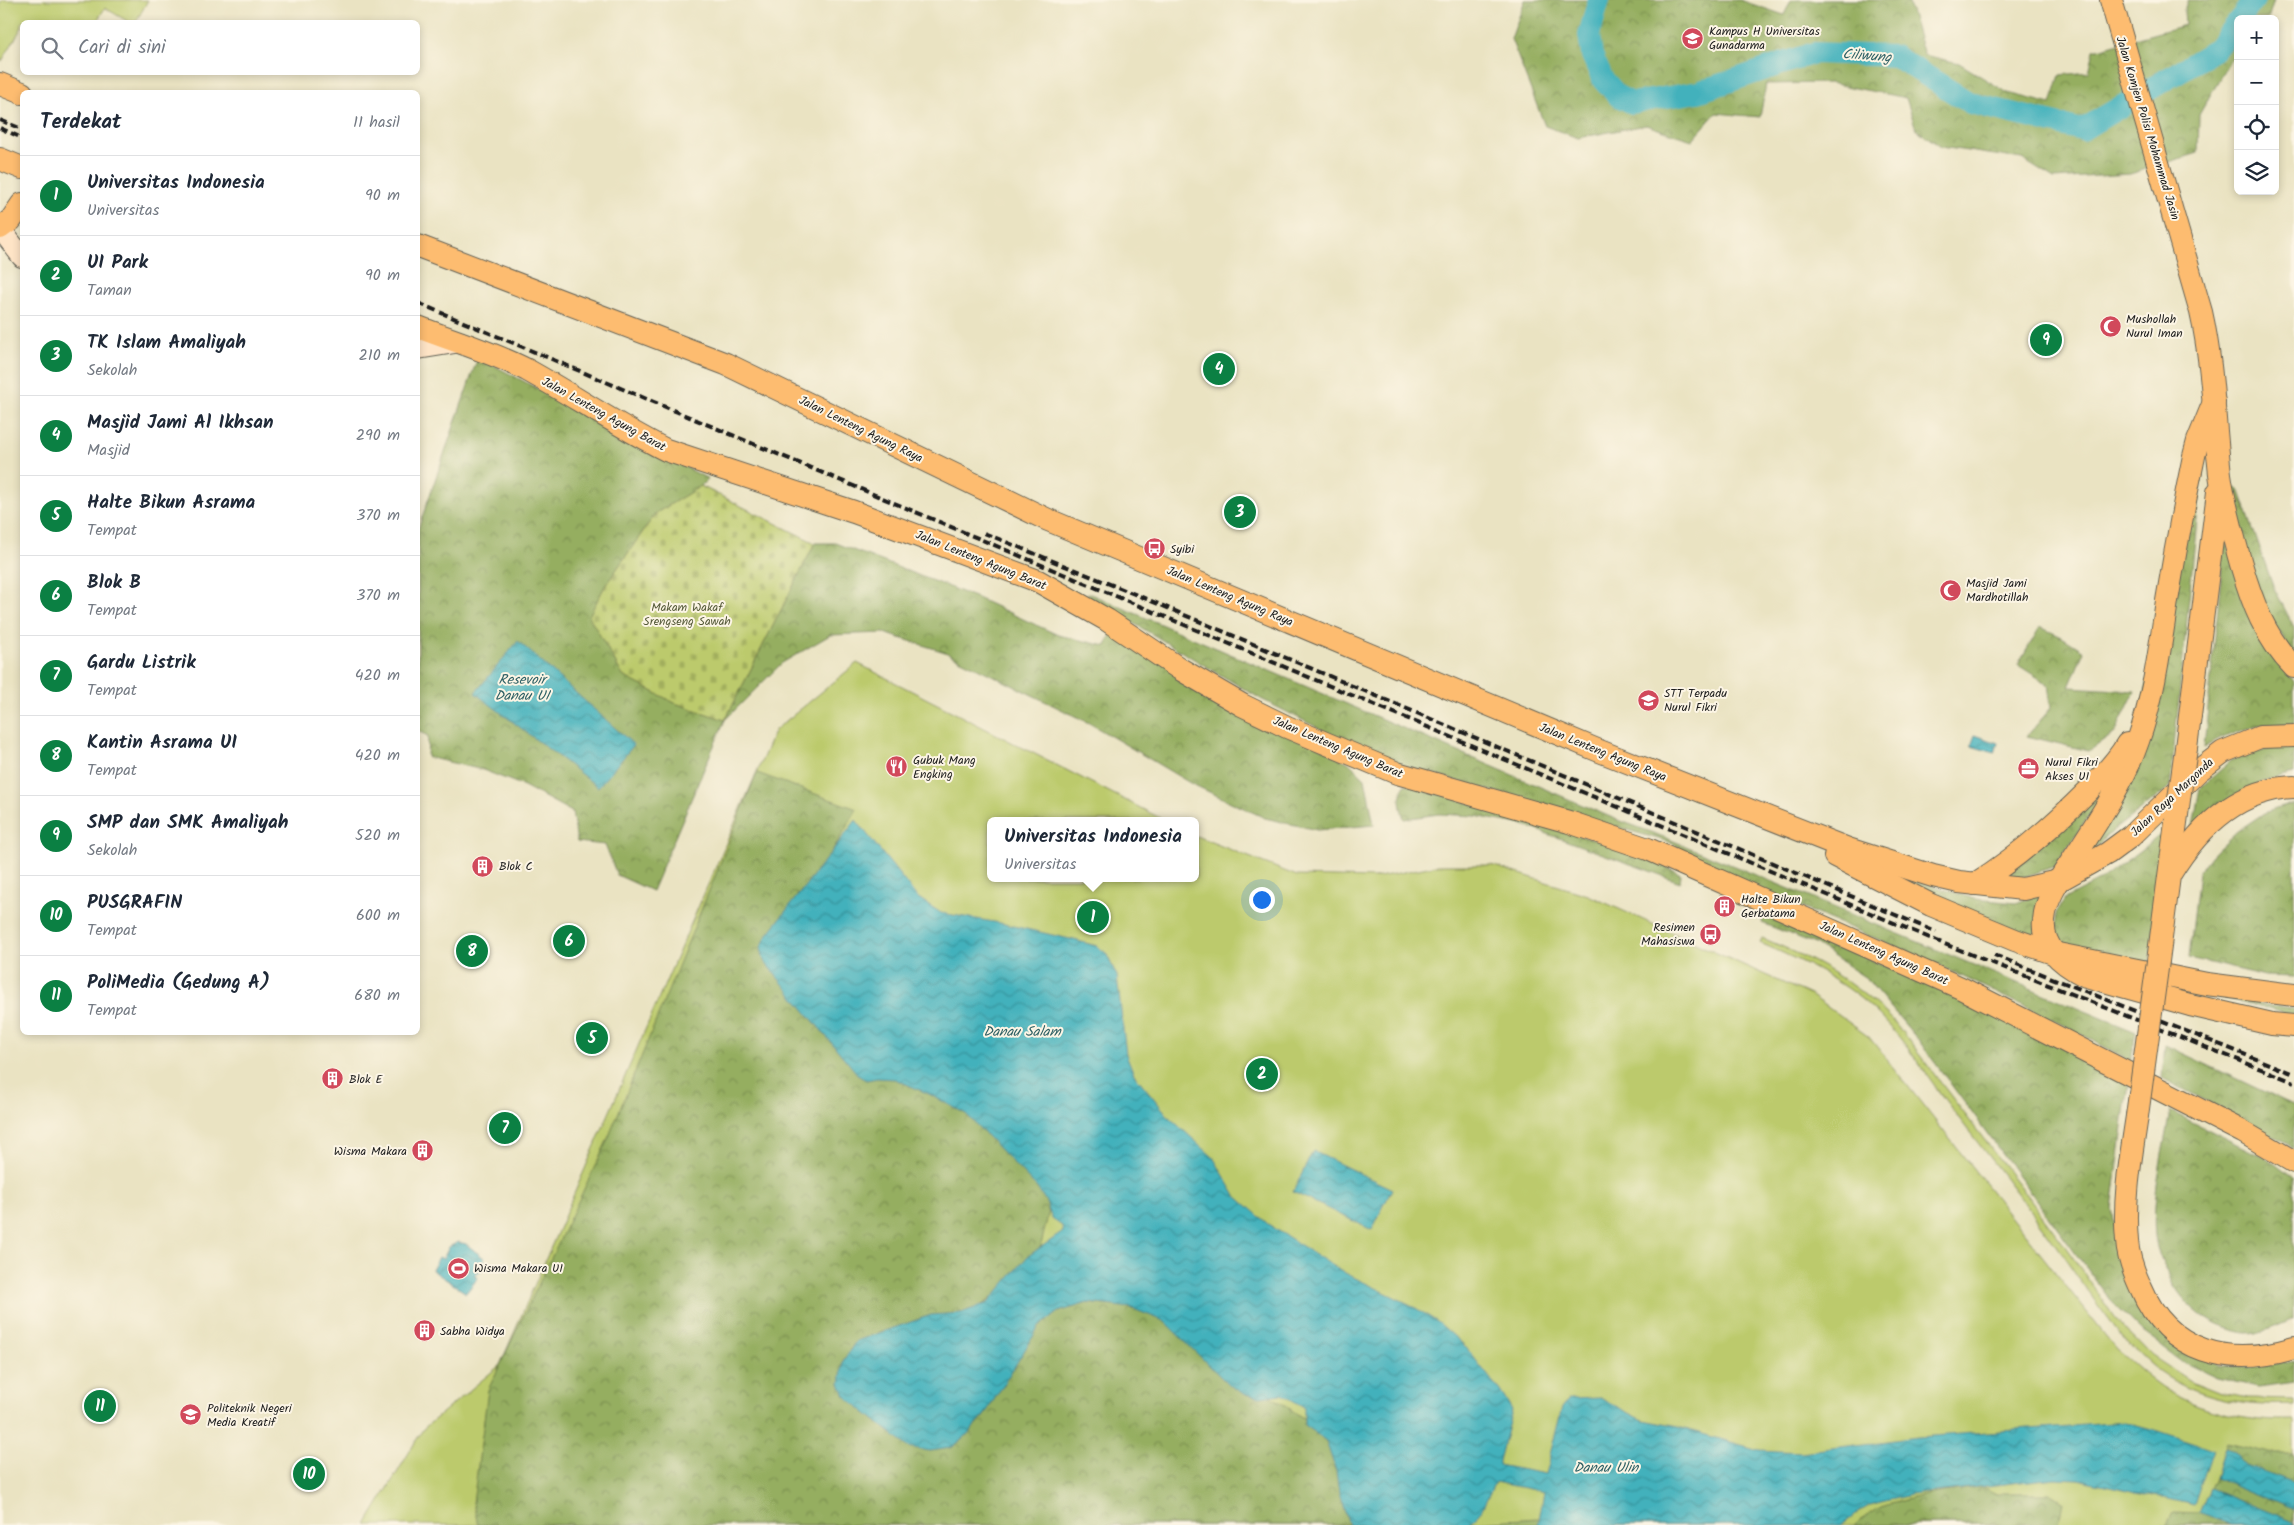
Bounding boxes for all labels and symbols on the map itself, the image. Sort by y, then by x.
place label: Kampus H Universitas Gunadarma [1709,22,1820,55]
school or university icon: Kampus H Universitas Gunadarma [1681,26,1705,50]
street label: Jalan Komjen Polisi Mohammad Jasin [2110,34,2185,222]
water label: Ciliwung [1842,43,1893,69]
place label: Mushollah Nurul Iman [2126,310,2183,343]
mosque icon: Mushollah Nurul Iman [2098,314,2122,338]
pin: 9 [2030,321,2062,359]
pin: 4 [1203,350,1235,388]
street label: Jalan Lenteng Agung Barat [538,372,670,457]
street label: Jalan Lenteng Agung Raya [796,391,926,468]
pin: 3 [1224,493,1256,531]
street label: Jalan Lenteng Agung Barat [913,526,1049,596]
bus stop icon: Syibi [1142,537,1166,561]
place label: Syibi [1170,540,1195,559]
street label: Jalan Lenteng Agung Raya [1164,561,1296,632]
place label: Masjid Jami Mardhotillah [1966,574,2028,607]
mosque icon: Masjid Jami Mardhotillah [1938,578,1962,602]
park label: Makam Wakaf Srengseng Sawah [643,598,731,631]
water label: Resevoir Danau UI [495,669,552,707]
place label: STT Terpadu Nurul Fikri [1664,684,1727,717]
school or university icon: STT Terpadu Nurul Fikri [1636,688,1660,712]
street label: Jalan Lenteng Agung Barat [1270,711,1406,784]
street label: Jalan Lenteng Agung Raya [1536,718,1670,787]
place label: Gubuk Mang Engking [913,751,976,784]
place label: Nurul Fikri Akses UI [2045,753,2099,786]
street label: Jalan Raya Margonda [2126,753,2219,841]
restaurant icon: Gubuk Mang Engking [885,755,909,779]
office icon: Nurul Fikri Akses UI [2017,757,2041,781]
building icon: Blok C [471,854,495,878]
place label: Blok C [499,857,533,876]
your location [1249,887,1275,913]
place label: Halte Bikun Gerbatama [1741,890,1801,923]
building icon: Halte Bikun Gerbatama [1713,894,1737,918]
pin: 1 [1077,898,1109,936]
street label: Jalan Lenteng Agung Barat [1816,916,1952,991]
place label: Resimen Mahasiswa [1641,918,1695,951]
pin: 6 [553,922,585,960]
bus stop icon: Resimen Mahasiswa [1699,922,1723,946]
pin: 8 [456,932,488,970]
pin: 5 [576,1019,608,1057]
water label: Danau Salam [983,1021,1062,1043]
pin: 2 [1246,1055,1278,1093]
building icon: Blok E [321,1067,345,1091]
place label: Blok E [349,1070,383,1089]
pin: 7 [489,1109,521,1147]
building icon: Wisma Makara [411,1139,435,1163]
place label: Wisma Makara [334,1142,407,1161]
sports icon: Wisma Makara UI [446,1256,470,1280]
place label: Wisma Makara UI [474,1259,563,1278]
building icon: Sabha Widya [412,1319,436,1343]
place label: Sabha Widya [440,1322,505,1341]
pin: 11 [84,1387,116,1425]
place label: Politeknik Negeri Media Kreatif [207,1399,293,1432]
school or university icon: Politeknik Negeri Media Kreatif [179,1403,203,1427]
pin: 10 [293,1455,325,1493]
water label: Danau Ulin [1574,1457,1640,1479]

